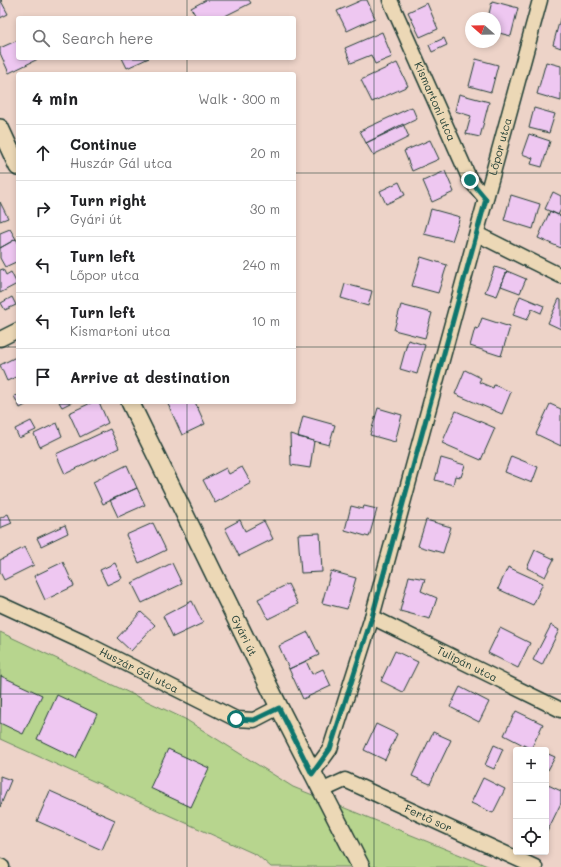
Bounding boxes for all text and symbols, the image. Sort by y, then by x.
north arrow [465,12,501,48]
search box [16,16,296,60]
icon: search [30,27,52,49]
text: Search here [62,28,153,48]
street label: Kismartoni utca [411,59,460,143]
text: 4 min [32,87,78,109]
text: Walk · 300 m [198,90,280,107]
street label: Lőpor utca [485,116,515,177]
text: Continue [70,134,137,154]
icon: ahead [32,142,54,164]
text: 20 m [250,144,280,161]
text: Huszár Gál utca [70,154,172,171]
route end [461,171,479,189]
text: Turn right [70,190,147,210]
icon: right [32,198,54,220]
text: 30 m [250,200,280,217]
text: Gyári út [70,210,122,227]
text: Turn left [70,246,135,266]
icon: left [32,254,54,276]
text: 240 m [243,256,280,273]
text: Lőpor utca [70,266,140,283]
text: Turn left [70,302,135,322]
icon: left [32,310,54,332]
text: 10 m [252,312,280,329]
text: Kismartoni utca [70,322,171,339]
icon: arrive [32,366,54,388]
text: Arrive at destination [70,367,230,387]
street label: Gyári út [228,612,261,659]
street label: Tulipán utca [434,642,500,685]
street label: Huszár Gál utca [97,644,182,696]
route start [227,710,245,728]
map controls [513,747,549,855]
button: + [513,747,549,783]
button: − [513,783,549,819]
street label: Fertő sor [402,800,455,835]
button: locate [513,819,549,855]

